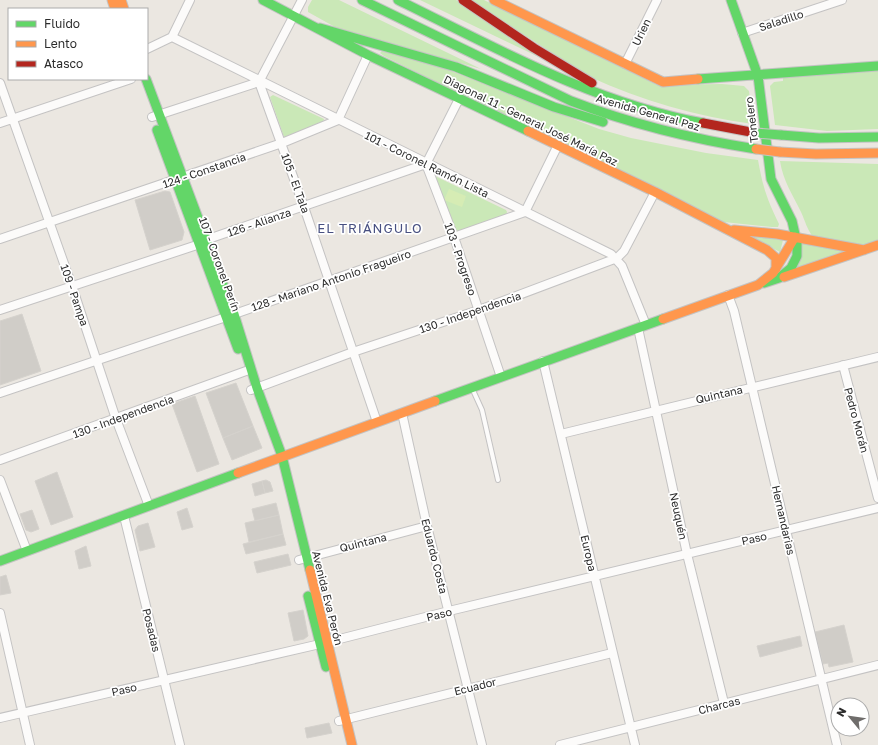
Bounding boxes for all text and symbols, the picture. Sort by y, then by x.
street label: Saladillo [757,7,805,33]
legend [8,8,148,80]
text: Fluido [44,16,80,31]
street label: Urien [629,16,653,48]
text: Lento [44,36,77,51]
text: Atasco [44,56,83,71]
street label: Diagonal 11 - General José María Paz [442,72,621,168]
street label: Avenida General Paz [595,91,702,133]
street label: Tonelero [742,96,760,144]
street label: 101 - Coronel Ramón Lista [363,128,491,200]
street label: 124 - Constancia [161,150,247,190]
street label: 105 - El Tala [279,151,313,215]
street label: 126 - Alianza [225,205,293,239]
street label: 107 - Coronel Perín [197,215,243,313]
district label: EL TRIÁNGULO [317,220,423,236]
street label: 103 - Progreso [442,221,480,297]
street label: 128 - Mariano Antonio Fragueiro [250,246,413,313]
street label: 109 - Pampa [58,262,92,328]
street label: 130 - Independencia [417,288,523,336]
street label: Quintana [694,382,744,406]
street label: Pedro Morán [842,386,872,454]
street label: 130 - Independencia [71,392,175,440]
street label: Hernandarias [770,484,798,556]
street label: Neuquén [668,491,690,541]
street label: Eduardo Costa [419,517,451,595]
street label: Paso [740,529,768,547]
street label: Quintana [338,530,388,554]
street label: Europa [578,533,600,573]
street label: Avenida Eva Perón [310,549,346,647]
street label: Paso [425,604,453,623]
street label: Posadas [140,607,164,653]
street label: Ecuador [453,674,498,698]
street label: Paso [110,680,138,698]
street label: Charcas [697,693,741,716]
north arrow [830,697,870,737]
text: N [833,705,849,719]

